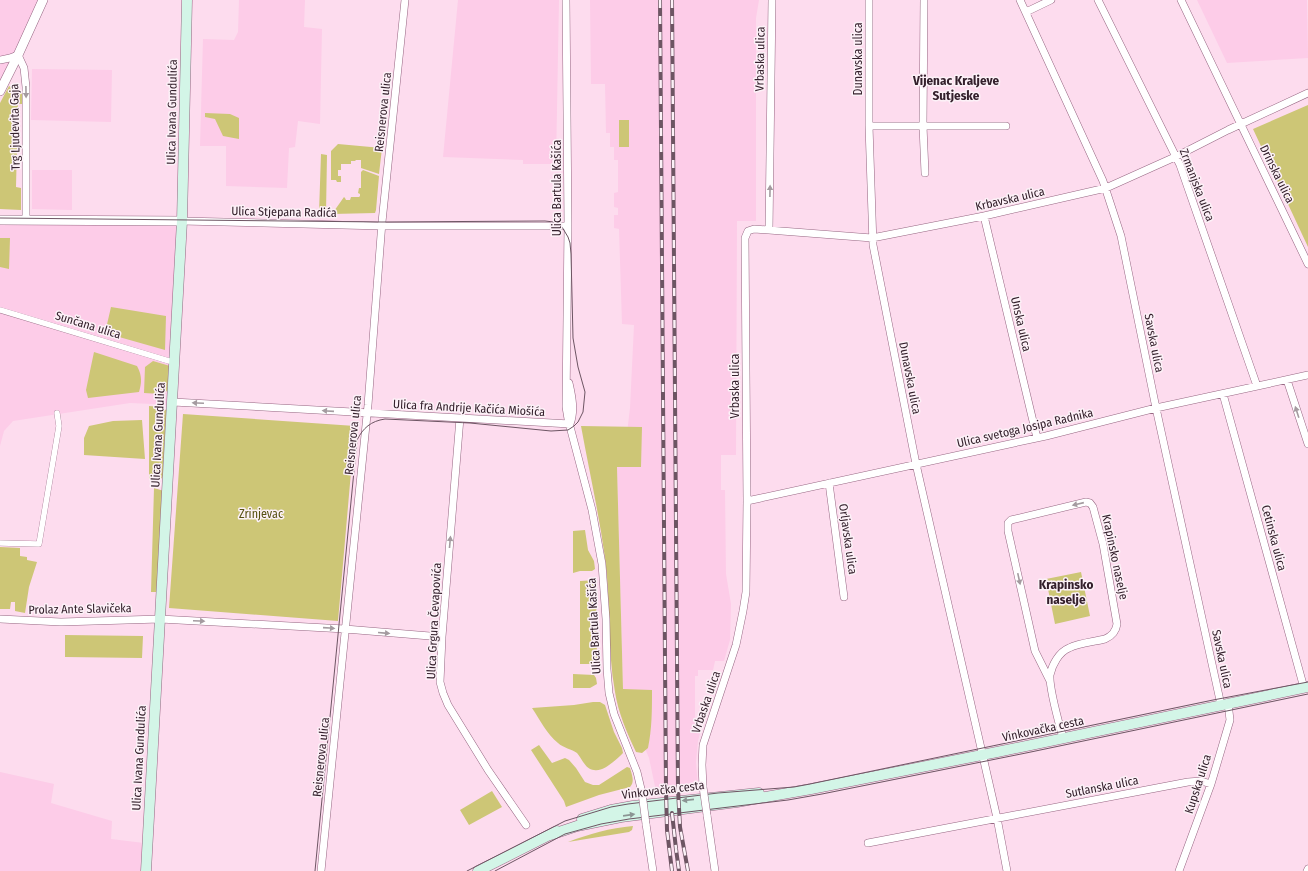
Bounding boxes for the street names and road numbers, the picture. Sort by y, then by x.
street label: Dunavska ulica [851,22,865,96]
street label: Vrbaska ulica [752,26,768,92]
street label: Ulica Ivana Gundulića [164,59,180,165]
street label: Reisnerova ulica [372,71,394,153]
street label: Trg Ljudevita Gaja [7,83,23,171]
street label: Ulica Bartula Kašića [550,140,564,236]
street label: Drinska ulica [1257,143,1297,206]
street label: Zrmanjska ulica [1177,147,1217,223]
street label: Krbavska ulica [974,184,1046,214]
street label: Ulica Stjepana Radića [231,204,337,220]
street label: Unska ulica [1008,295,1034,353]
street label: Sunčana ulica [54,308,123,342]
street label: Savska ulica [1141,312,1167,374]
street label: Dunavska ulica [896,341,924,415]
street label: Vrbaska ulica [728,353,742,418]
street label: Ulica Ivana Gundulića [148,382,168,488]
street label: Reisnerova ulica [342,394,364,476]
street label: Ulica fra Andrije Kačića Miošića [393,397,545,419]
street label: Ulica svetoga Josipa Radnika [956,405,1095,451]
street label: Orljavska ulica [836,503,860,575]
street label: Cetinska ulica [1258,504,1290,573]
street label: Krapinsko naselje [1099,513,1131,601]
street label: Ulica Grgura Čevapovića [423,562,444,680]
street label: Ulica Bartula Kašića [584,577,604,675]
street label: Prolaz Ante Slavičeka [28,601,132,617]
street label: Savska ulica [1209,628,1235,690]
street label: Vrbaska ulica [689,669,723,735]
street label: Ulica Ivana Gundulića [129,705,149,811]
street label: Vinkovačka cesta [1001,713,1085,744]
street label: Reisnerova ulica [310,716,332,798]
street label: Kupska ulica [1182,752,1214,815]
street label: Sutlanska ulica [1064,773,1140,801]
street label: Vinkovačka cesta [621,778,705,802]

